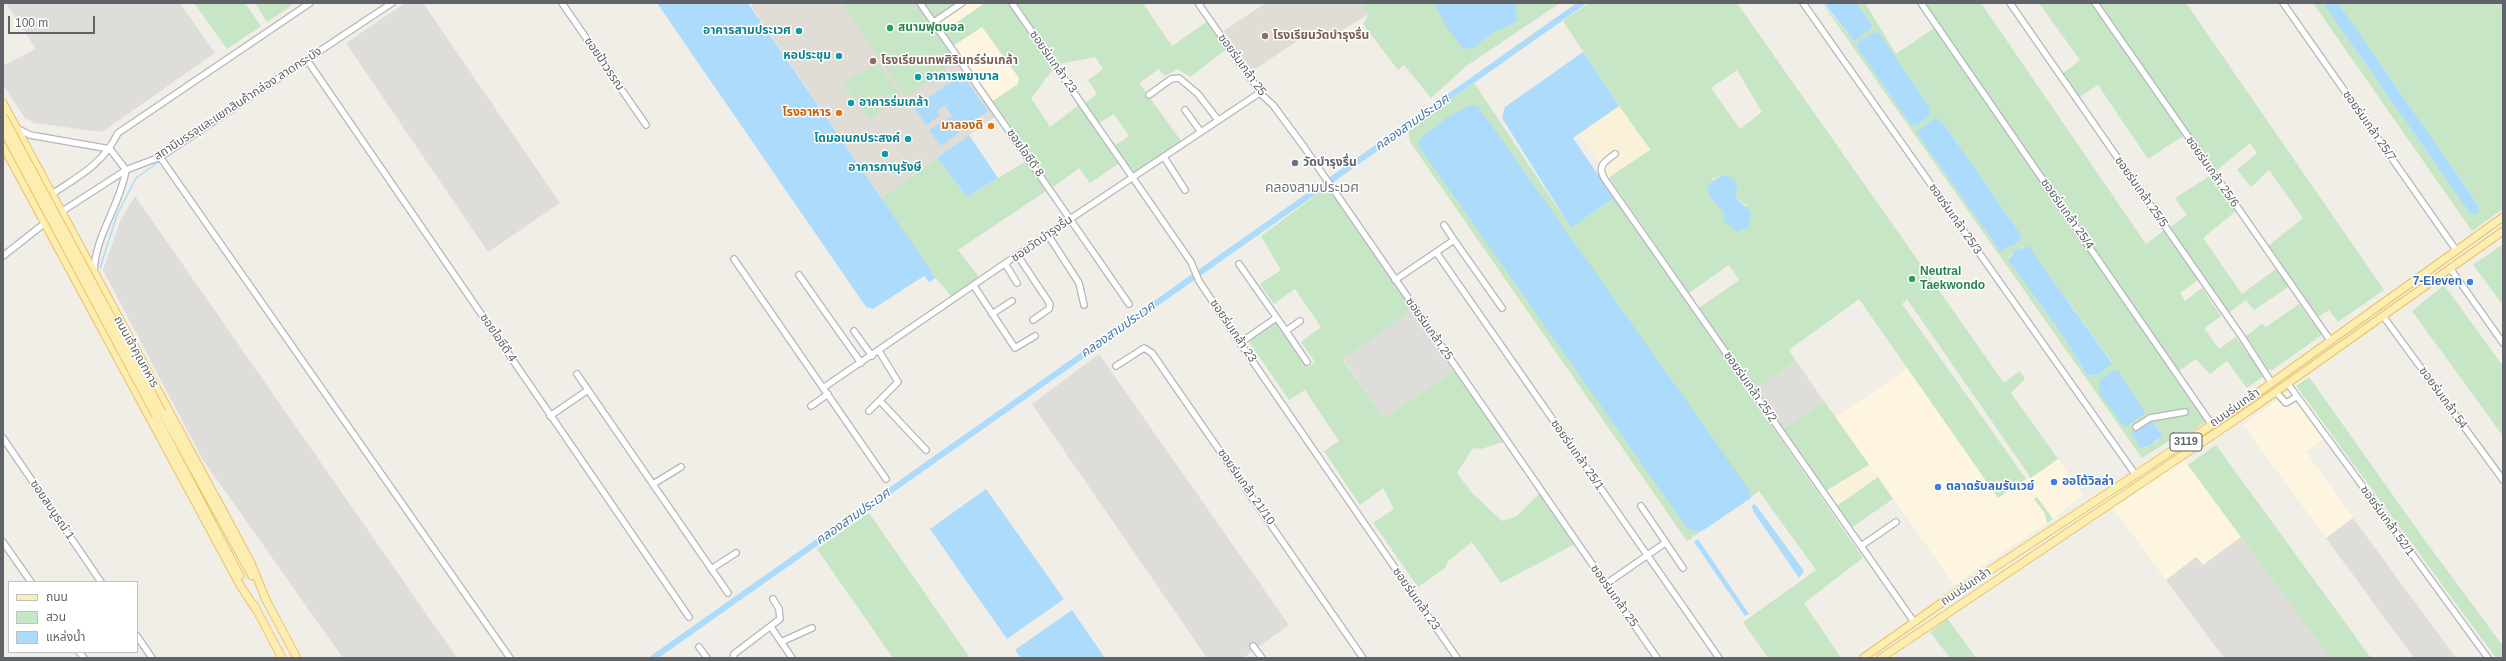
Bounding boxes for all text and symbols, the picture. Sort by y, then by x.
scale bar [10,8,97,34]
text: 100 m [15,16,48,30]
place label: สนามฟุตบอล [898,21,964,35]
marker: สนามฟุตบอล [885,23,895,33]
place label: อาคารสามประเวศ [703,24,791,38]
marker: อาคารสามประเวศ [794,26,804,36]
street label: ซอยร่มเกล้า 23 [1026,28,1080,96]
place label: โรงเรียนวัดบำรุงรื่น [1273,29,1369,43]
street label: ซอยร่มเกล้า 25 [1215,31,1269,99]
marker: โรงเรียนวัดบำรุงรื่น [1260,31,1270,41]
street label: ซอยป้าวรรณ [581,35,627,93]
street label: สถานีบรรจุและแยกสินค้ากล่อง ลาดกระบัง [151,44,325,164]
place label: หอประชุม [783,49,831,63]
marker: หอประชุม [834,51,844,61]
place label: โรงเรียนเทพศิรินทร์ร่มเกล้า [881,54,1018,68]
marker: โรงเรียนเทพศิรินทร์ร่มเกล้า [868,56,878,66]
place label: อาคารพยาบาล [926,70,999,84]
marker: อาคารพยาบาล [913,72,923,82]
street label: ซอยร่มเกล้า 25/7 [2339,88,2399,164]
water label: คลองสามประเวศ [1372,92,1452,154]
place label: อาคารร่มเกล้า [859,96,928,110]
marker: อาคารร่มเกล้า [846,98,856,108]
place label: โรงอาหาร [783,106,831,120]
marker: โรงอาหาร [834,108,844,118]
place label: มาลองดิ [941,119,983,133]
marker: มาลองดิ [986,121,996,131]
street label: ซอยไอซีดี 8 [1003,126,1047,180]
place label: โดมอเนกประสงค์ [814,132,900,146]
marker: โดมอเนกประสงค์ [903,134,913,144]
street label: ซอยร่มเกล้า 25/6 [2182,134,2242,210]
marker: อาคารภานุรังษี [880,149,890,159]
street label: ซอยร่มเกล้า 25/5 [2111,154,2171,230]
place label: วัดบำรุงรื่น [1303,156,1357,170]
marker: วัดบำรุงรื่น [1290,158,1300,168]
place label: อาคารภานุรังษี [848,161,922,175]
street label: ซอยร่มเกล้า 25/4 [2037,176,2097,252]
district label: คลองสามประเวศ [1265,180,1359,196]
street label: ซอยร่มเกล้า 25/3 [1925,181,1985,257]
street label: ซอยวัดบำรุงรื่น [1009,213,1075,265]
place label: Neutral Taekwondo [1920,265,1985,293]
marker: Neutral Taekwondo [1907,274,1917,284]
place label: 7-Eleven [2413,275,2462,289]
marker: 7-Eleven [2465,277,2475,287]
street label: ซอยร่มเกล้า 25 [1402,295,1456,363]
street label: ซอยร่มเกล้า 23 [1207,297,1259,365]
water label: คลองสามประเวศ [1078,299,1158,361]
street label: ซอยไอซีดี 4 [477,311,519,365]
street label: ถนนเจ้าคุณทหาร [110,314,162,390]
street label: ซอยร่มเกล้า 25/2 [1720,349,1780,425]
street label: ซอยร่มเกล้า 54 [2416,364,2470,432]
street label: ถนนร่มเกล้า [2207,386,2263,430]
street label: ซอยร่มเกล้า 25/1 [1547,417,1607,493]
road number: 3119 [2170,433,2202,451]
street label: ซอยร่มเกล้า 21/10 [1214,446,1278,528]
place label: ออโต้วิลล่า [2062,475,2114,489]
street label: ซอยสมบูรณ์ 1 [27,477,77,543]
marker: ออโต้วิลล่า [2049,477,2059,487]
place label: ตลาดรับลมรันเวย์ [1946,480,2034,494]
marker: ตลาดรับลมรันเวย์ [1933,482,1943,492]
street label: ซอยร่มเกล้า 52/1 [2357,483,2417,559]
water label: คลองสามประเวศ [813,486,893,548]
street label: ซอยร่มเกล้า 25 [1587,562,1641,630]
street label: ซอยร่มเกล้า 23 [1389,565,1443,633]
street label: ถนนร่มเกล้า [1938,565,1994,609]
legend [8,581,138,653]
text: ถนน [46,590,68,604]
text: สวน [46,610,66,624]
text: แหล่งน้ำ [46,630,85,644]

